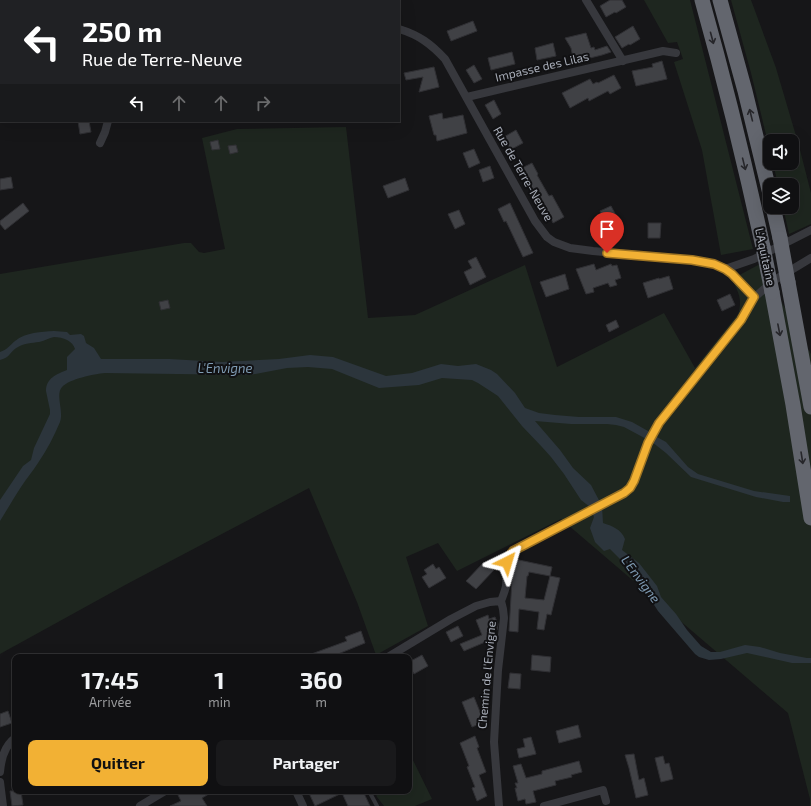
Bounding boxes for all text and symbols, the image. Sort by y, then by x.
text: 250 m [82,14,162,48]
icon: left [16,16,68,68]
one-way arrow [709,31,717,44]
text: Rue de Terre-Neuve [82,48,242,70]
street label: Impasse des Lilas [493,48,590,84]
icon: left [126,92,148,114]
icon: ahead [168,92,190,114]
icon: ahead [210,92,232,114]
icon: right [252,92,274,114]
one-way arrow [747,109,754,122]
street label: Rue de Terre-Neuve [491,124,557,223]
map controls [763,134,799,214]
button: sound [763,134,799,170]
one-way arrow [741,157,749,170]
button: layers [763,178,799,214]
pin [590,212,624,253]
icon: arrive [596,218,618,240]
street label: L'Aquitaine [753,227,779,287]
one-way arrow [776,323,784,336]
water label: L'Envigne [197,360,253,376]
one-way arrow [798,451,806,464]
position arrow [486,541,528,583]
water label: L'Envigne [618,552,664,606]
street label: Chemin de l'Envigne [474,620,498,730]
text: 17:45 [81,665,139,694]
text: 1 [214,665,225,694]
text: 360 [300,665,343,694]
text: Arrivée [89,694,131,710]
text: min [208,694,230,710]
text: m [316,694,327,710]
button: Quitter [28,740,208,786]
button: Partager [216,740,396,786]

